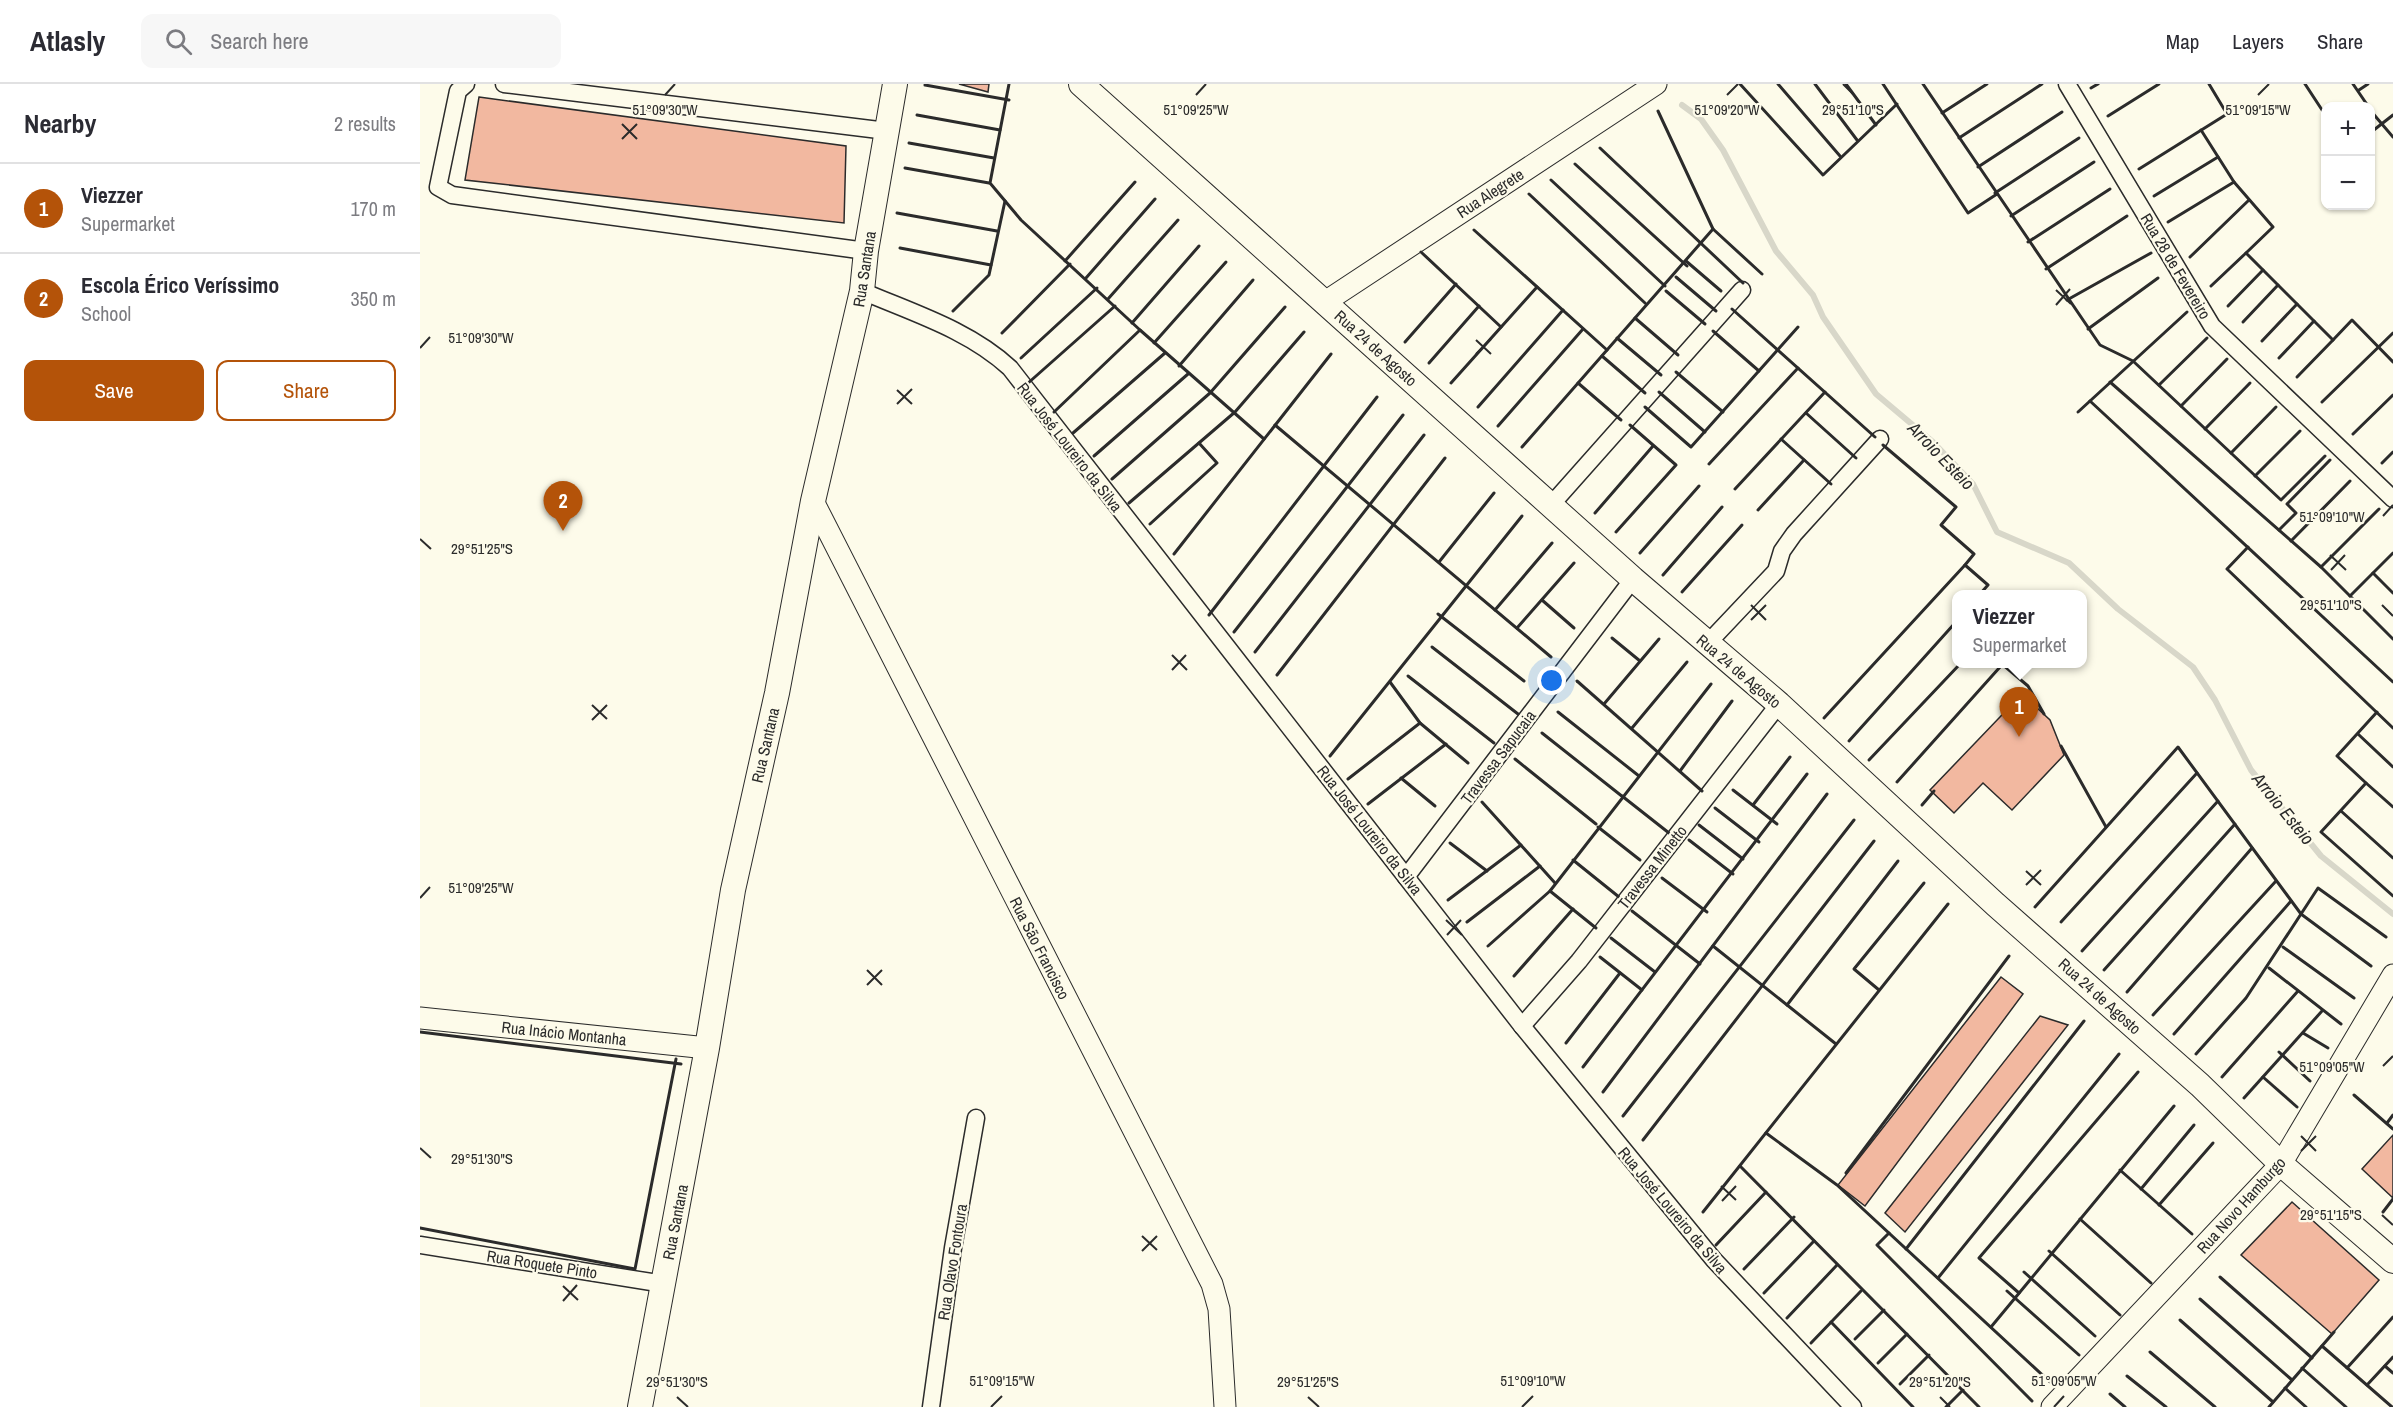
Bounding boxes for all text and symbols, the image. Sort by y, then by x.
search box [141,14,561,68]
text: Atlasly [30,22,105,60]
icon: search [162,25,195,58]
text: Search here [210,26,309,56]
text: Map [2166,27,2199,56]
text: Layers [2232,27,2284,56]
text: Share [2317,27,2363,56]
text: 51°09'30"W [632,99,698,120]
text: 51°09'25"W [1163,99,1229,120]
text: 51°09'20"W [1694,99,1760,120]
text: 29°51'10"S [1822,99,1884,120]
text: 51°09'15"W [2225,99,2291,120]
map controls [2321,102,2375,210]
button: + [2321,102,2375,156]
text: Nearby [24,106,96,141]
text: 2 results [334,110,396,137]
button: − [2321,156,2375,210]
street label: Rua Alegrete [1452,163,1528,223]
text: Viezzer [81,180,143,210]
text: 1 [39,195,48,222]
text: 170 m [350,195,396,222]
street label: Rua 28 de Fevereiro [2136,209,2216,323]
text: Supermarket [81,210,175,237]
street label: Rua Santana [847,229,881,309]
text: Escola Érico Veríssimo [81,270,279,300]
text: 2 [39,285,48,312]
text: 350 m [350,285,396,312]
text: School [81,300,131,327]
street label: Rua 24 de Agosto [1330,305,1422,391]
text: 51°09'30"W [448,327,514,348]
button: Save [24,360,204,421]
button: Share [216,360,396,421]
street label: Rua José Loureiro da Silva [1012,378,1128,517]
water label: Arroio Esteio [1902,415,1980,495]
pin: 2 [544,482,582,531]
text: 51°09'10"W [2299,506,2365,527]
text: 29°51'25"S [451,538,513,559]
popup [1952,590,2087,668]
text: 29°51'10"S [2300,594,2362,615]
text: Viezzer [1973,601,2034,631]
street label: Rua 24 de Agosto [1692,629,1786,713]
text: Supermarket [1973,631,2066,658]
your location [1537,666,1566,695]
pin: 1 [2000,688,2038,737]
street label: Rua Santana [746,705,784,785]
street label: Travessa Sapucaia [1455,705,1541,809]
street label: Rua José Loureiro da Silva [1312,761,1428,900]
water label: Arroio Esteio [2246,767,2320,850]
street label: Travessa Minetto [1612,820,1692,914]
text: 51°09'25"W [448,877,514,898]
street label: Rua São Francisco [1005,893,1075,1003]
street label: Rua 24 de Agosto [2054,953,2146,1039]
street label: Rua Inácio Montanha [500,1016,628,1051]
text: 51°09'05"W [2299,1056,2365,1077]
street label: Rua José Loureiro da Silva [1613,1142,1733,1279]
text: 29°51'30"S [451,1148,513,1169]
street label: Rua Novo Hamburgo [2192,1152,2290,1258]
street label: Rua Santana [657,1182,693,1262]
street label: Rua Olavo Fontoura [932,1202,972,1322]
text: 29°51'15"S [2300,1204,2362,1225]
street label: Rua Roquete Pinto [485,1244,599,1284]
text: 51°09'15"W [969,1370,1035,1391]
text: 51°09'10"W [1500,1370,1566,1391]
text: 51°09'05"W [2031,1370,2097,1391]
text: 29°51'30"S [646,1371,708,1392]
text: 29°51'25"S [1277,1371,1339,1392]
text: 29°51'20"S [1909,1371,1971,1392]

